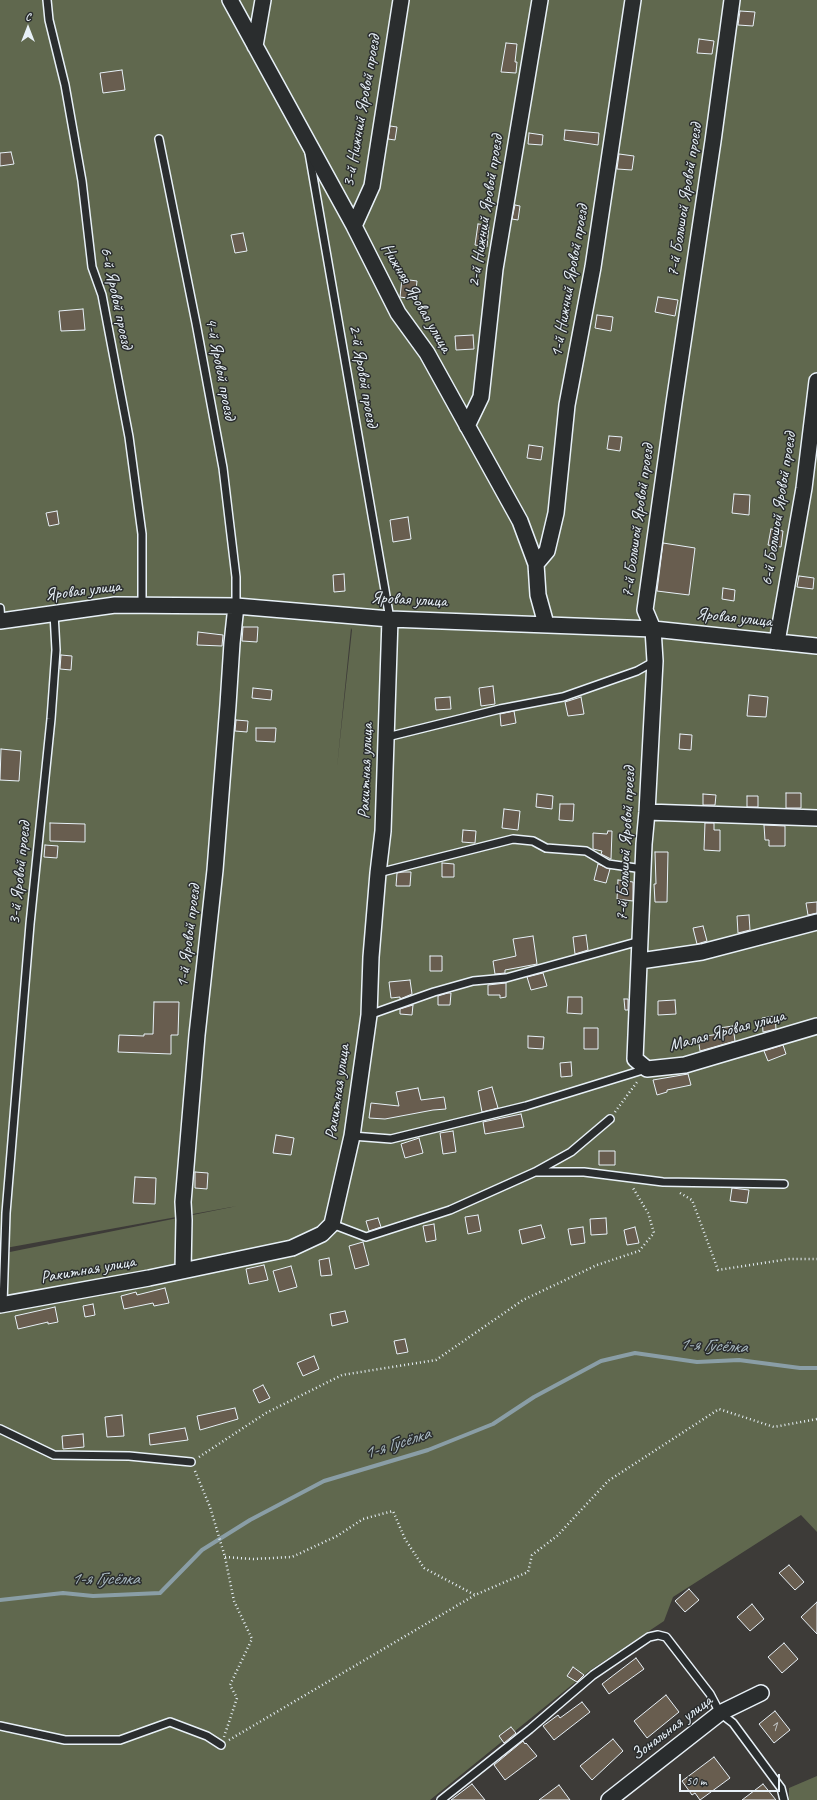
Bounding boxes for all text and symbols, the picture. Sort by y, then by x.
north arrow [8,8,48,48]
text: С [25,9,31,23]
street label: 3-й Нижний Яровой проезд [339,33,385,189]
street label: 7-й Большой Яровой проезд [663,122,707,278]
street label: 2-й Нижний Яровой проезд [464,133,508,289]
street label: 1-й Нижний Яровой проезд [547,203,593,359]
street label: Нижняя Яровая улица [376,240,456,356]
street label: 6-й Яровой проезд [95,245,137,351]
street label: 4-й Яровой проезд [200,316,240,422]
street label: 2-й Яровой проезд [344,323,382,429]
street label: 6-й Большой Яровой проезд [757,431,801,587]
street label: 7-й Большой Яровой проезд [617,443,659,599]
street label: Яровая улица [44,576,122,606]
street label: Яровая улица [370,588,448,612]
street label: Яровая улица [695,604,773,632]
street label: Ракитная улица [354,723,378,819]
street label: 7-й Большой Яровой проезд [612,766,640,922]
street label: 3-й Яровой проезд [4,820,36,926]
street label: 1-й Яровой проезд [173,883,205,989]
street label: Малая Яровая улица [667,1006,787,1056]
street label: Ракитная улица [321,1043,355,1141]
street label: Ракитная улица [39,1252,137,1288]
water label: 1-я Гусёлка [678,1333,748,1359]
water label: 1-я Гусёлка [361,1423,433,1465]
water label: 1-я Гусёлка [71,1568,139,1590]
street label: Зональная улица [627,1691,717,1765]
house number: 1 [771,1718,777,1736]
scale bar [681,1766,782,1792]
text: 50 m [686,1773,706,1789]

